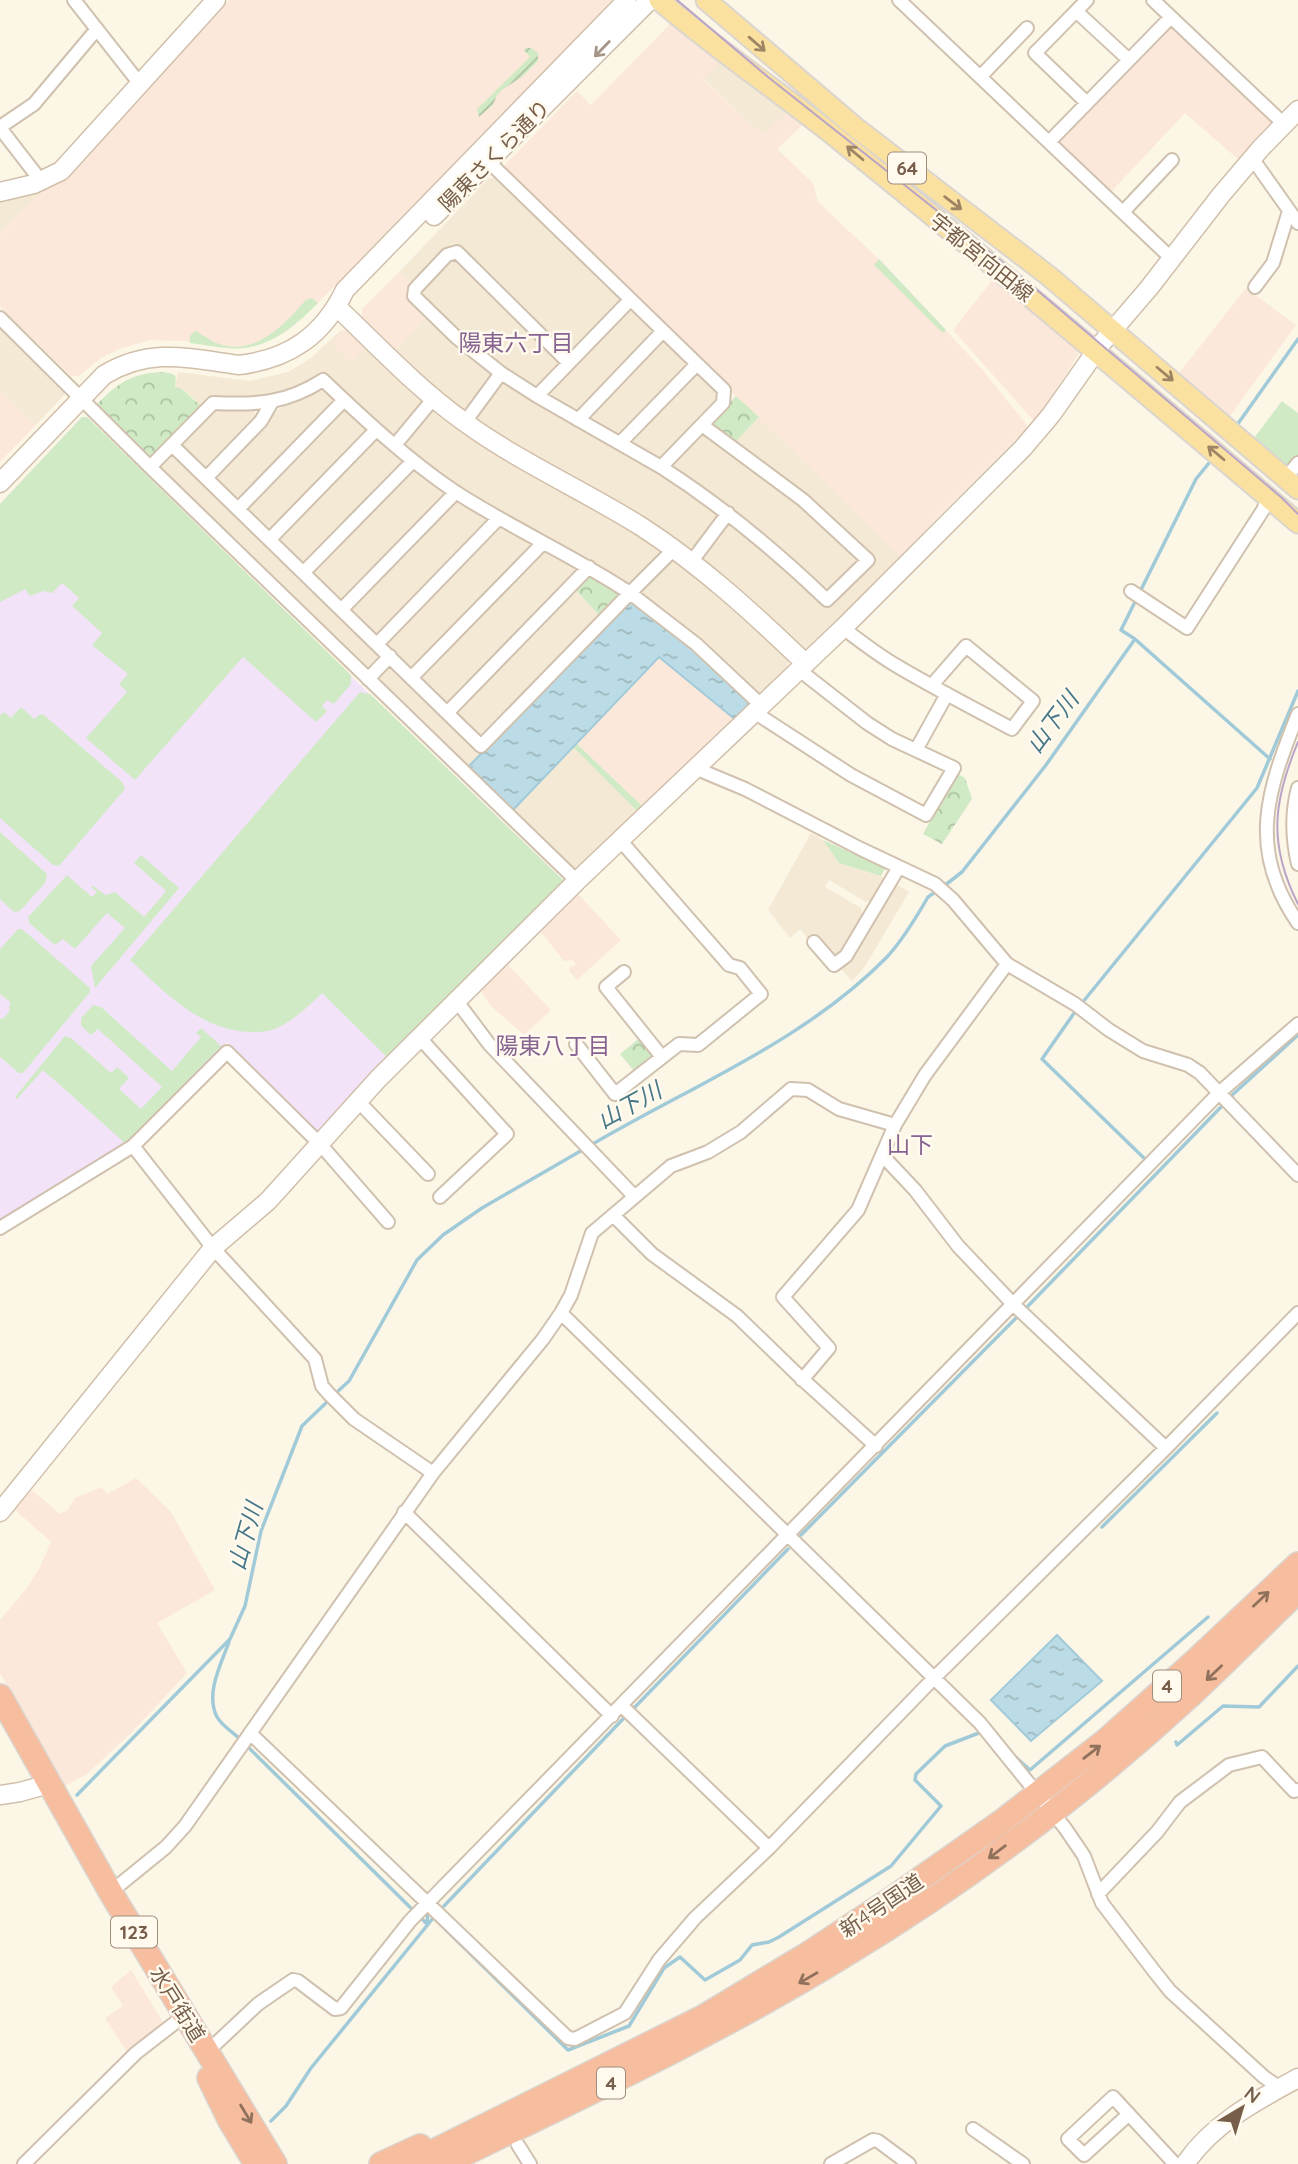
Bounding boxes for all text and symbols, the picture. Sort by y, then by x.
one-way arrow [748,36,766,52]
one-way arrow [593,40,610,57]
street label: 陽東さくら通り [433,94,555,216]
one-way arrow [847,145,865,161]
road number: 64 [888,152,926,184]
one-way arrow [944,195,962,210]
street label: 宇都宮向田線 [925,207,1039,307]
district label: 陽東六丁目 [459,328,574,357]
one-way arrow [1156,367,1174,382]
one-way arrow [1208,446,1226,461]
water label: 山下川 [1020,683,1086,758]
district label: 陽東八丁目 [496,1031,611,1060]
water label: 山下川 [592,1074,669,1134]
district label: 山下 [887,1130,933,1159]
water label: 山下川 [222,1496,269,1573]
one-way arrow [1251,1591,1269,1608]
one-way arrow [1205,1664,1222,1681]
road number: 4 [1153,1670,1181,1702]
one-way arrow [1082,1744,1100,1759]
one-way arrow [989,1845,1007,1860]
street label: 新4号国道 [834,1868,928,1942]
road number: 123 [111,1916,157,1948]
street label: 水戸街道 [145,1961,211,2047]
one-way arrow [798,1971,818,1985]
road number: 4 [597,2068,625,2098]
north arrow [1207,2073,1277,2143]
text: N [1240,2081,1265,2108]
one-way arrow [239,2103,253,2123]

